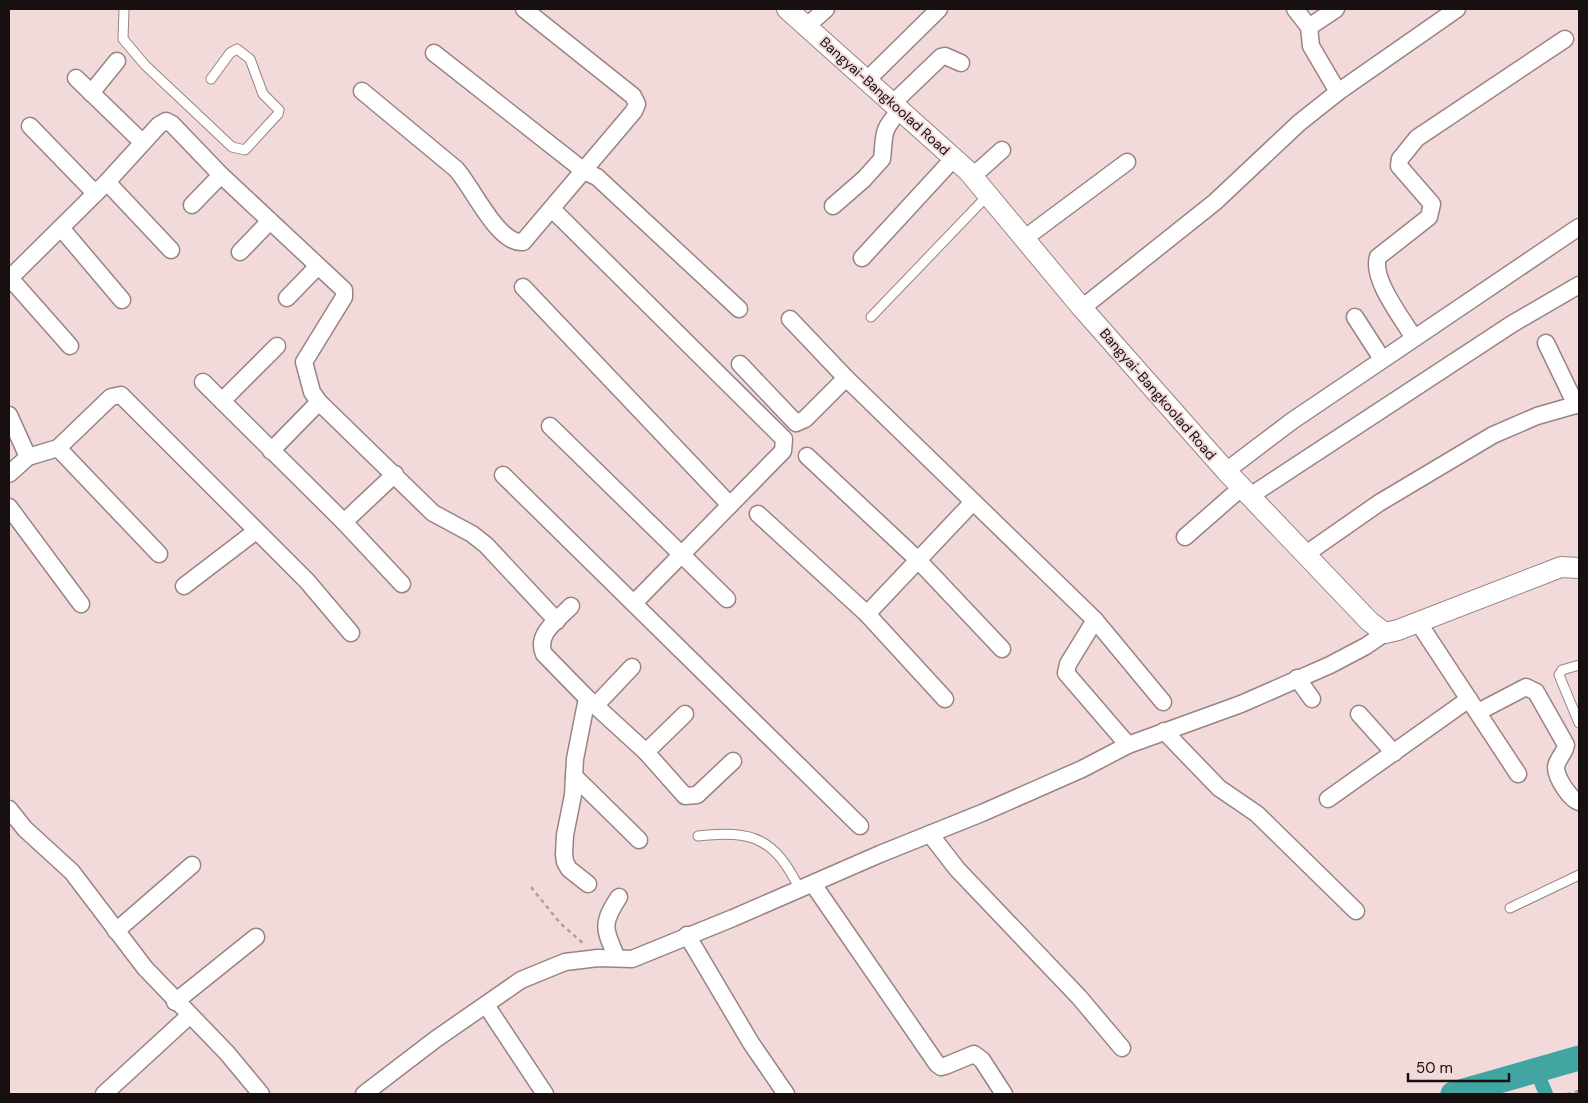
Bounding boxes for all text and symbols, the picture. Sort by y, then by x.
street label: Bangyai-Bangkoolad Road [816,33,954,159]
street label: Bangyai-Bangkoolad Road [1096,324,1220,464]
scale bar [1408,1050,1509,1082]
text: 50 m [1416,1058,1453,1078]

